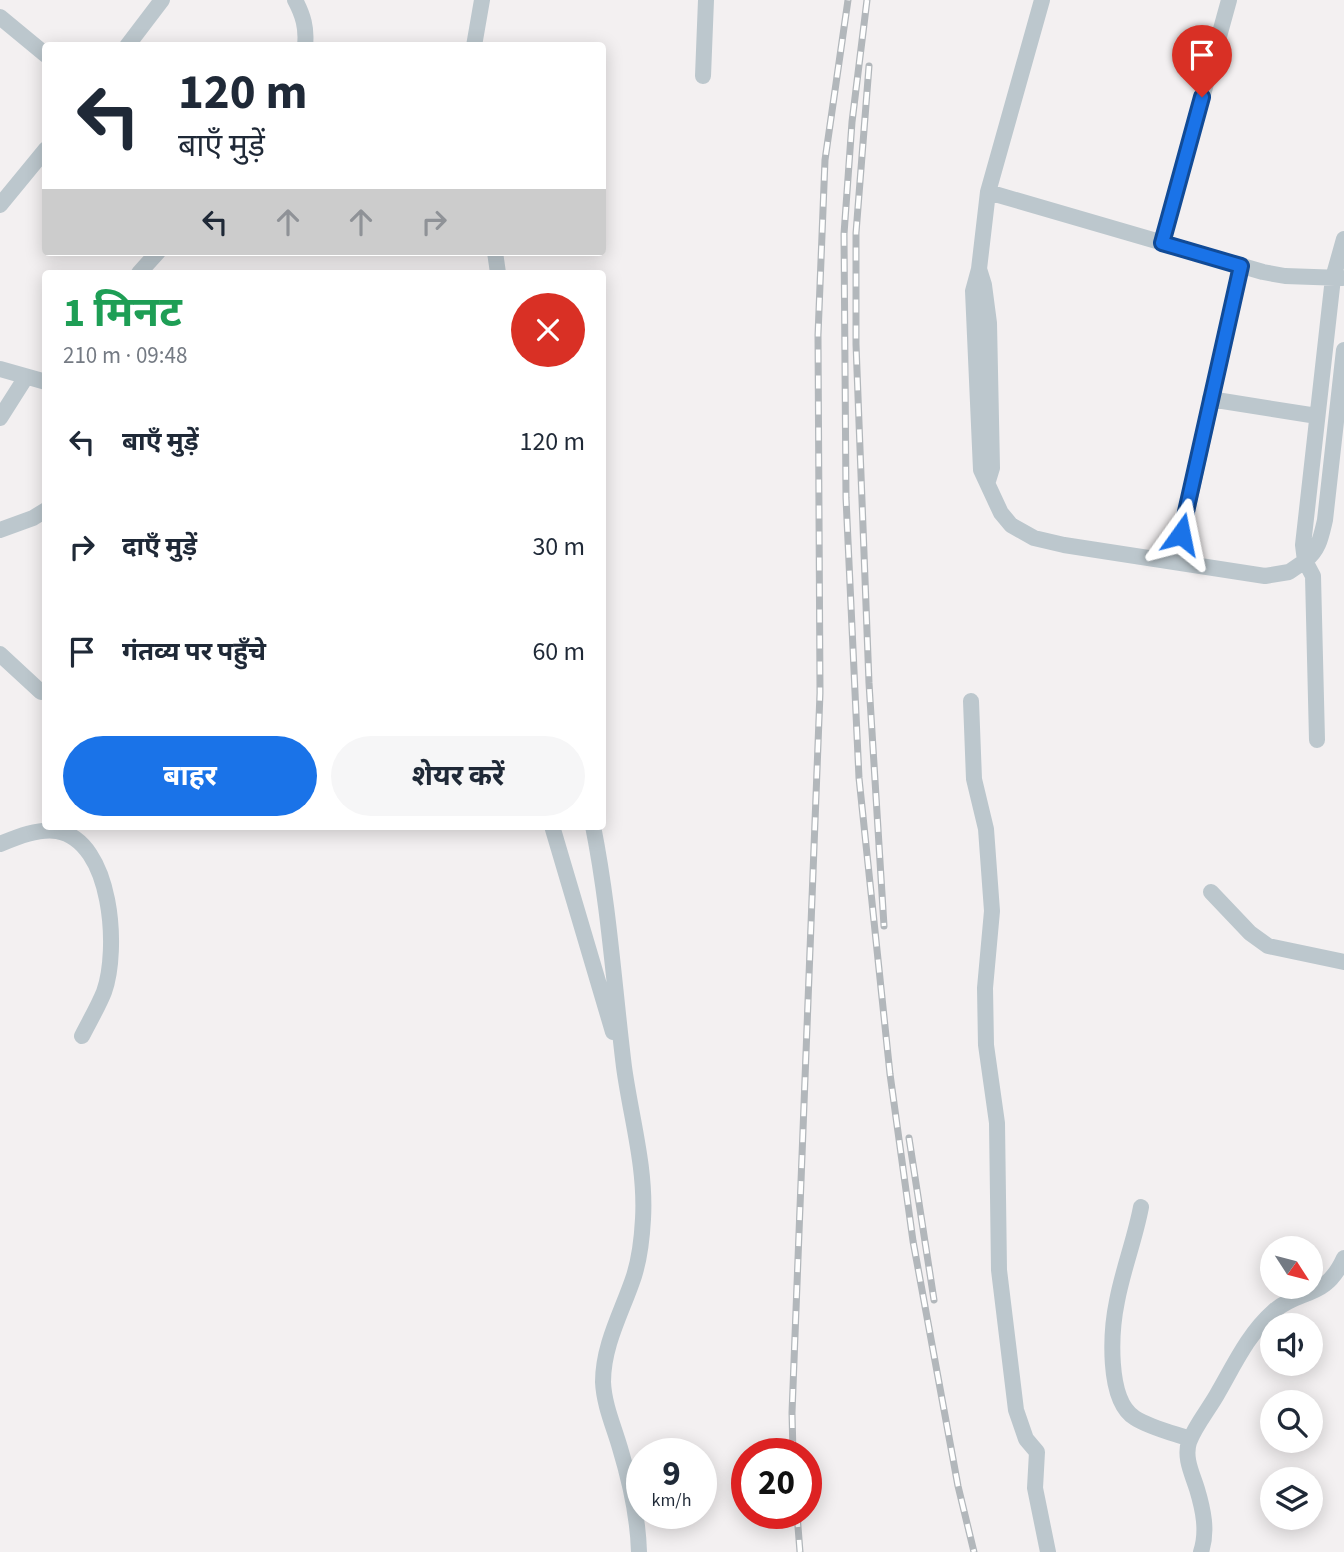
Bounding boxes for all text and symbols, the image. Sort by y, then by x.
pin [1172,25,1232,97]
icon: arrive [1183,36,1221,74]
text: 120 m [178,58,307,128]
icon: left [63,70,154,161]
text: बाएँ मुड़ें [178,123,265,169]
icon: left [196,203,234,241]
icon: ahead [269,203,307,241]
icon: ahead [342,203,380,241]
icon: right [415,203,453,241]
text: 1 मिनट [63,283,182,343]
button: close [511,293,585,367]
text: 210 m · 09:48 [63,339,187,372]
icon: left [63,423,101,461]
text: बाएँ मुड़ें [122,423,199,460]
text: 120 m [519,423,585,460]
position arrow [1144,497,1218,571]
icon: right [63,528,101,566]
text: दाएँ मुड़ें [122,528,197,565]
text: 30 m [532,528,585,565]
icon: arrive [63,633,101,671]
text: गंतव्य पर पहुँचे [122,633,266,670]
text: 60 m [532,633,585,670]
button: बाहर [63,736,317,816]
button: शेयर करें [331,736,585,816]
north arrow [1260,1236,1323,1298]
map controls [1260,1236,1323,1530]
button: sound [1260,1313,1323,1376]
button: search [1260,1390,1323,1453]
speed limit sign: 20 [731,1438,822,1529]
text: 9 [662,1449,681,1499]
button: layers [1260,1467,1323,1530]
text: km/h [652,1488,691,1513]

